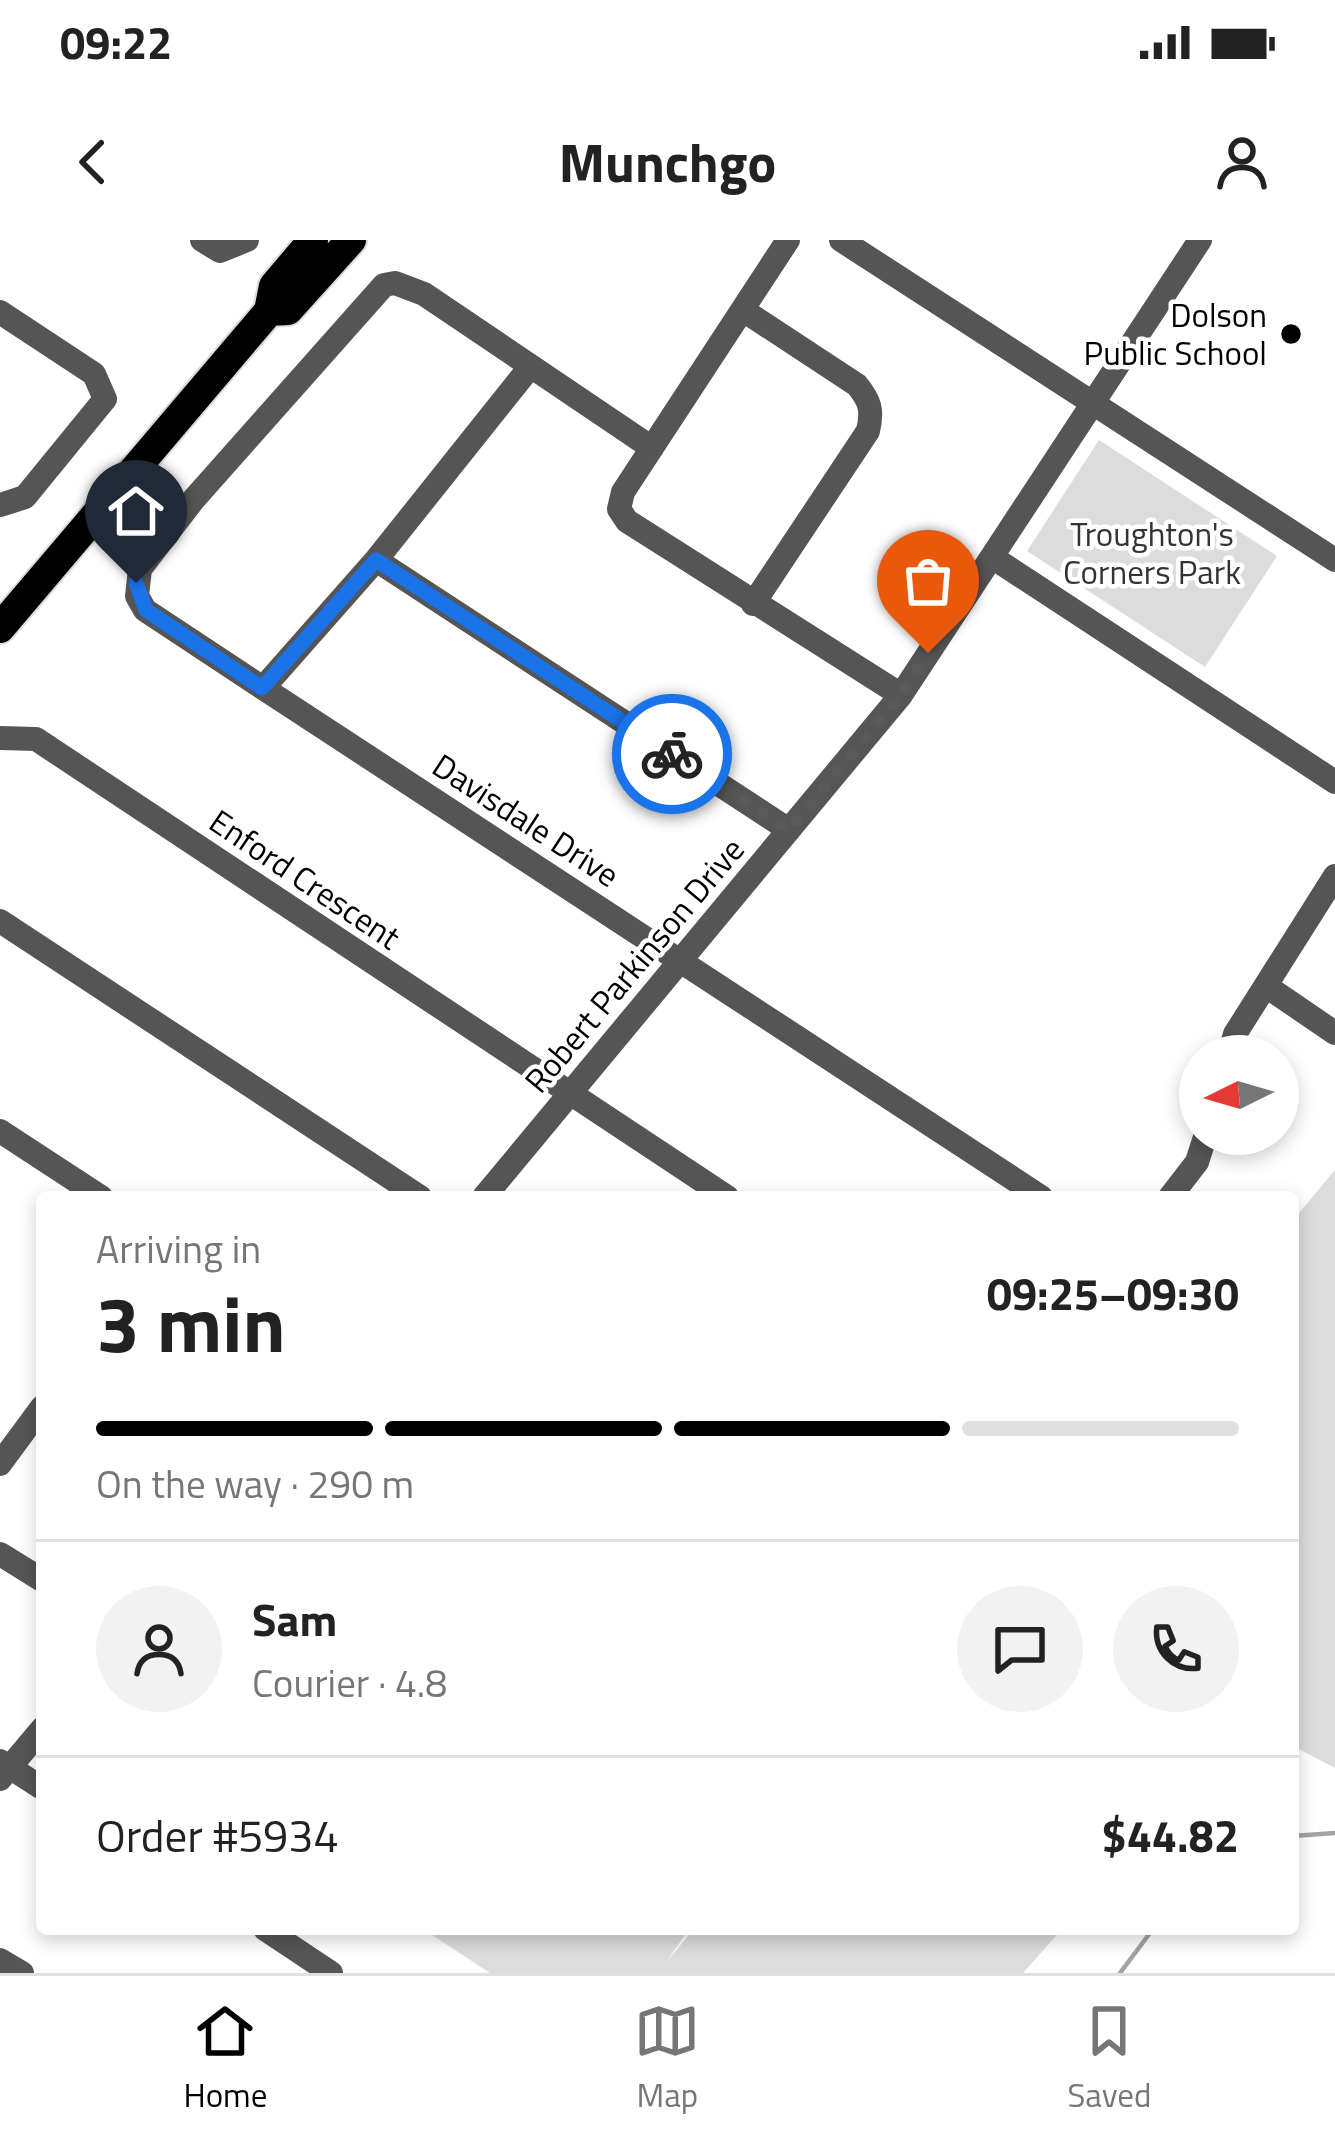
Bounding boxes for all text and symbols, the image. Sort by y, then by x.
text: 09:22 [60,8,172,76]
text: Munchgo [559,121,776,203]
icon: back [60,129,126,195]
icon: person [1209,129,1275,195]
place label: Dolson Public School [1084,290,1267,378]
marker: Dolson Public School [1278,321,1304,347]
pin [85,460,187,583]
icon: home [103,478,169,544]
park label: Troughton's Corners Park [1063,509,1241,597]
pin [877,530,979,653]
icon: bag [895,548,961,614]
courier [612,694,732,814]
icon: bike [639,721,705,787]
street label: Davisdale Drive [423,741,629,899]
street label: Enford Crescent [200,797,411,962]
street label: Robert Parkinson Drive [512,826,756,1104]
north arrow [1179,1035,1299,1155]
map controls [1179,1035,1299,1155]
text: Arriving in [96,1219,261,1278]
text: 09:25–09:30 [987,1259,1239,1327]
text: 3 min [96,1264,286,1382]
text: On the way · 290 m [96,1454,414,1513]
text: Sam [252,1585,337,1653]
button: person [96,1586,222,1712]
button: chat [957,1586,1083,1712]
button: phone [1113,1586,1239,1712]
text: Courier · 4.8 [252,1653,447,1712]
text: Order #5934 [96,1801,339,1869]
text: $44.82 [1101,1801,1239,1869]
tab: Home [184,1998,267,2120]
tab: Map [634,1998,700,2120]
tab: Saved [1067,1998,1151,2120]

